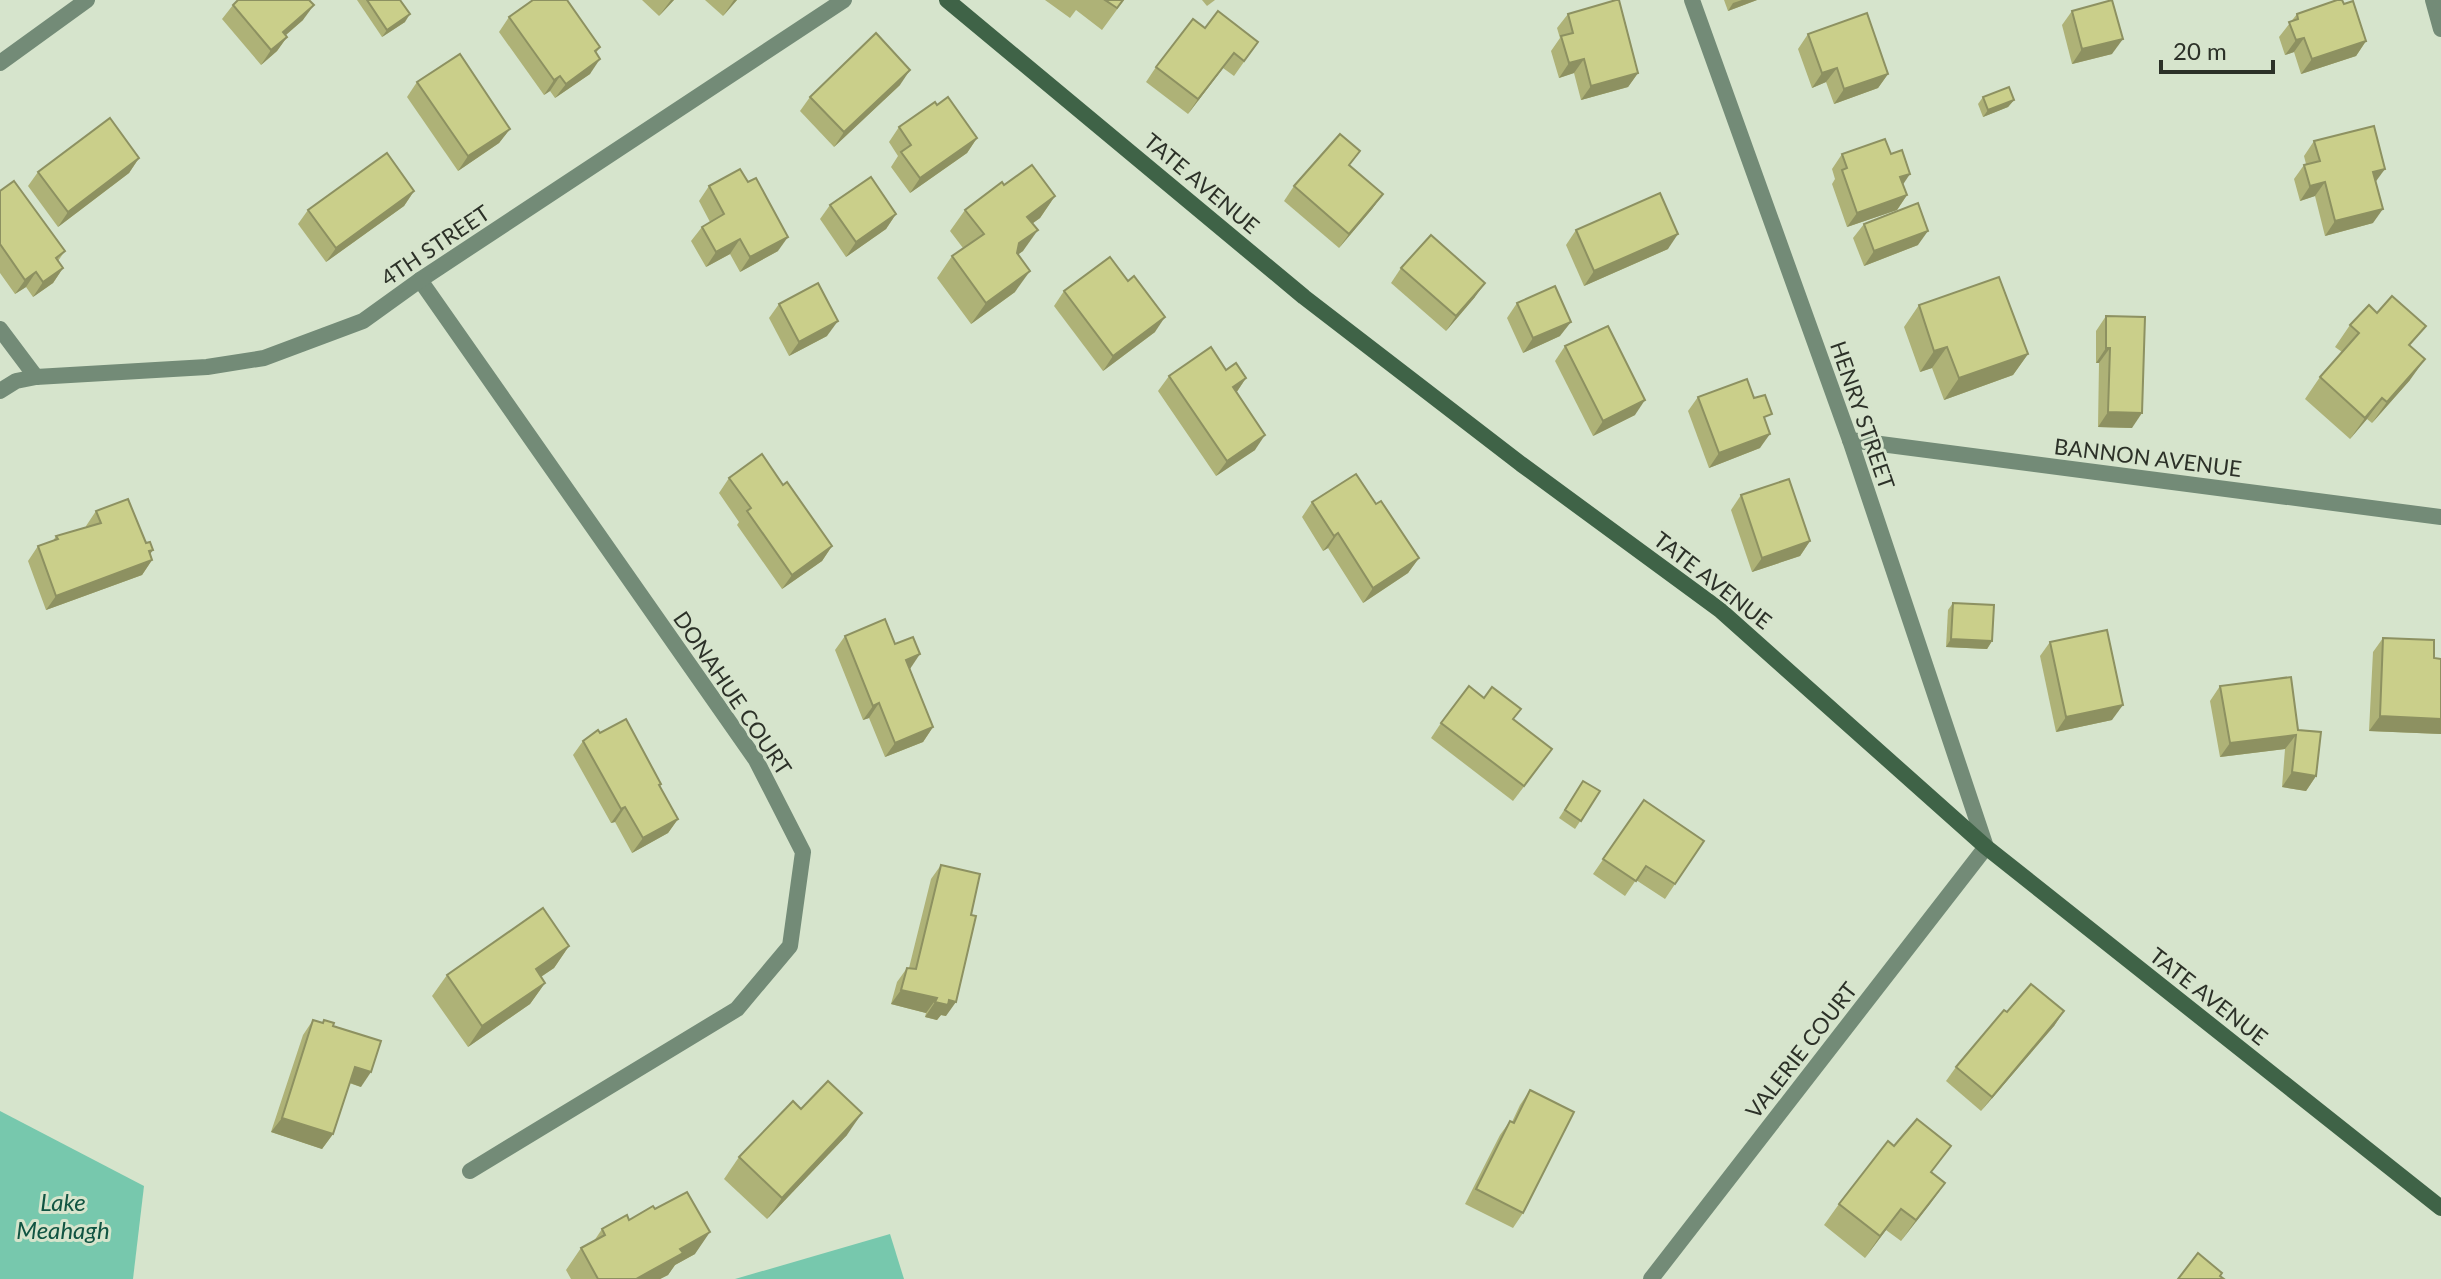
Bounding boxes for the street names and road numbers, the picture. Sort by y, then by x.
street label: TATE AVENUE [1139,127,1265,239]
street label: 4TH STREET [376,199,494,291]
street label: HENRY STREET [1825,337,1901,493]
street label: BANNON AVENUE [2053,432,2243,482]
street label: TATE AVENUE [1649,526,1777,634]
street label: DONAHUE COURT [668,606,798,780]
street label: TATE AVENUE [2145,942,2273,1050]
street label: VALERIE COURT [1739,977,1863,1123]

